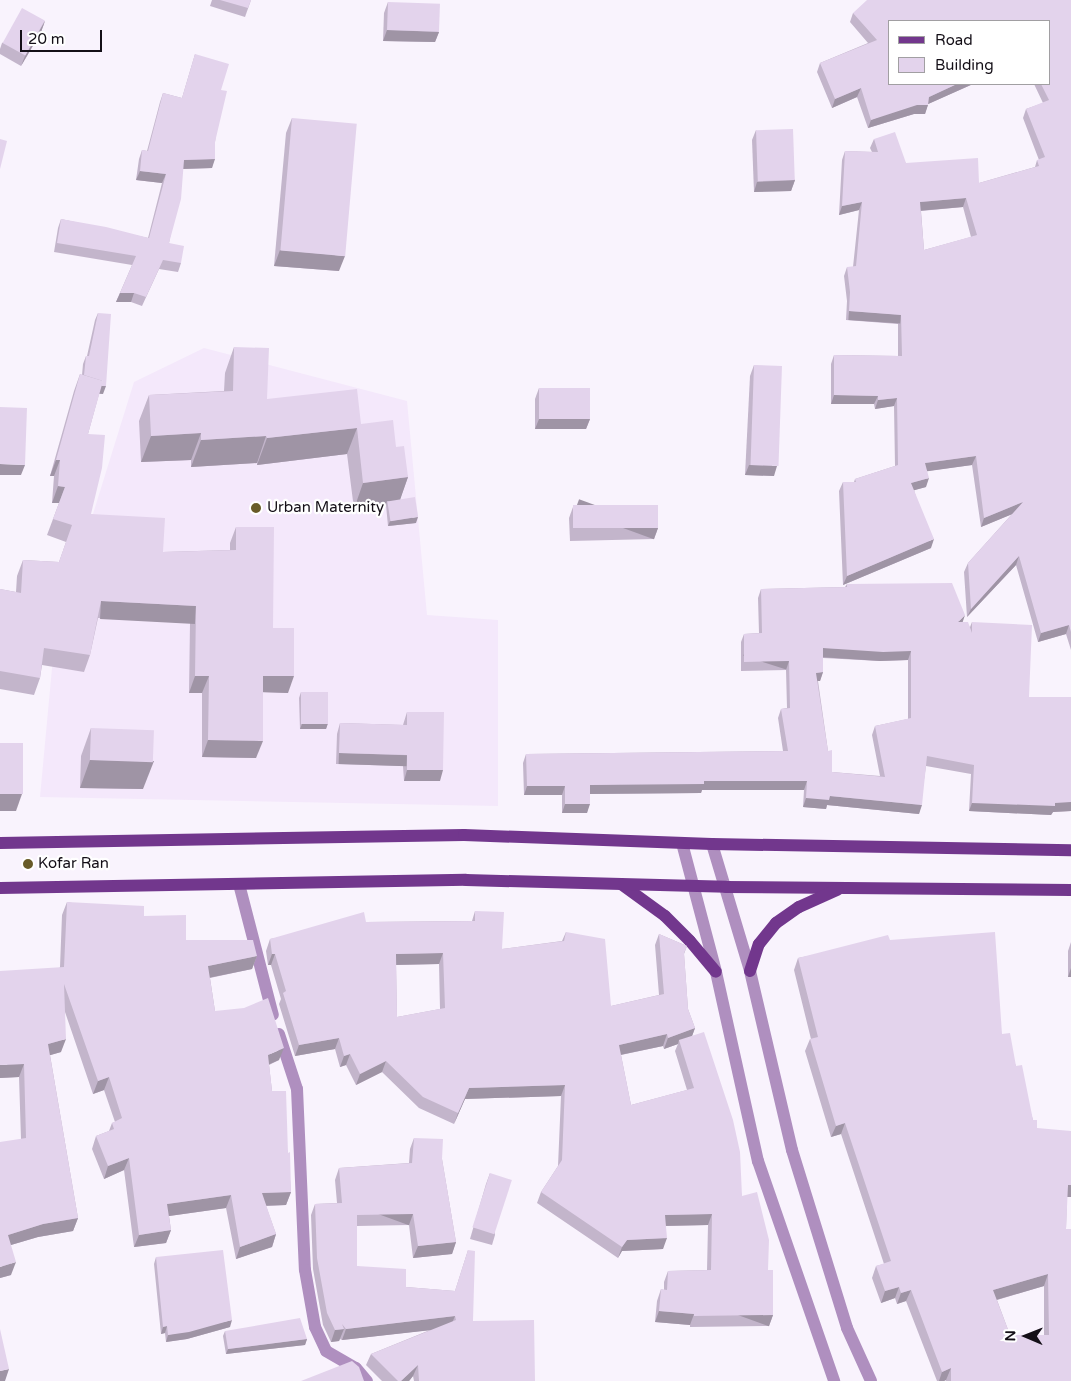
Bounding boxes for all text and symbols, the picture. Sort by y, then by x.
scale bar [22,20,105,52]
legend [888,20,1051,85]
text: 20 m [28,30,65,48]
text: Road [935,31,973,49]
text: Building [935,56,994,74]
place label: Urban Maternity [267,499,384,517]
marker: Urban Maternity [249,501,263,515]
place label: Kofar Ran [38,855,109,873]
marker: Kofar Ran [22,858,34,870]
north arrow [1001,1311,1051,1361]
text: N [1002,1330,1019,1342]

